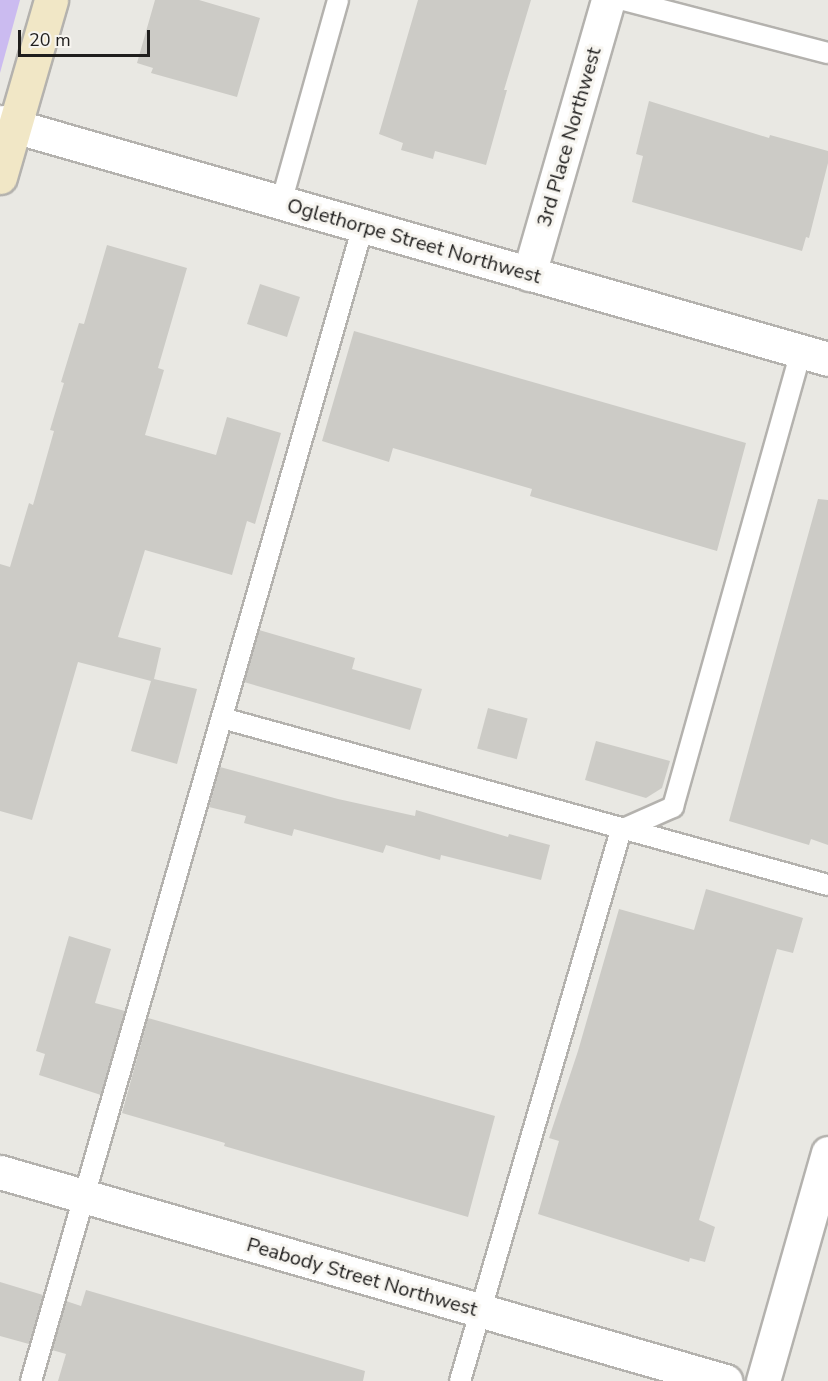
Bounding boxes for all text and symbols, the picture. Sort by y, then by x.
scale bar [21,18,153,56]
text: 20 m [29,28,71,52]
street label: 3rd Place Northwest [532,45,606,229]
street label: Oglethorpe Street Northwest [284,193,544,289]
street label: Peabody Street Northwest [244,1233,480,1321]

